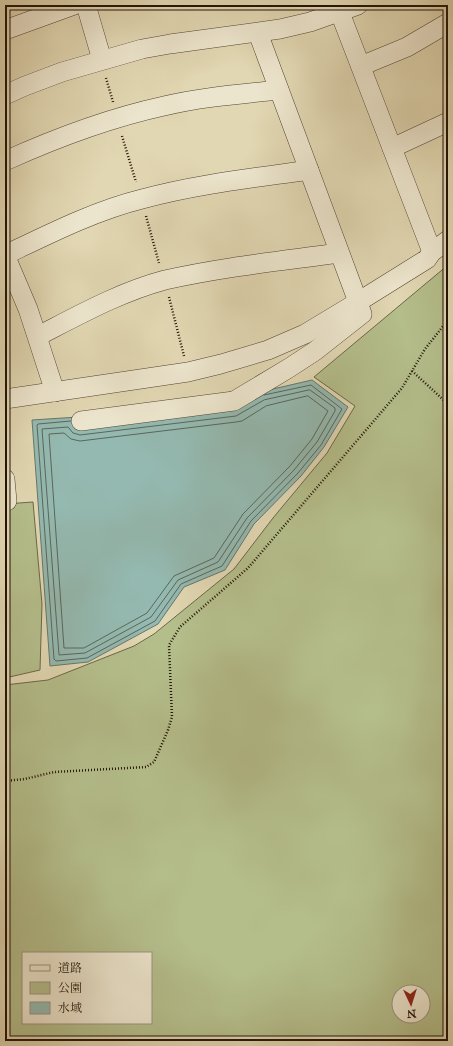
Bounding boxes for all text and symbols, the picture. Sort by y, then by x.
legend [22,952,152,1024]
text: 道路 [58,961,82,975]
text: 公園 [58,981,82,995]
north arrow [391,984,431,1024]
text: 水域 [58,1001,82,1015]
text: N [406,1007,417,1020]

